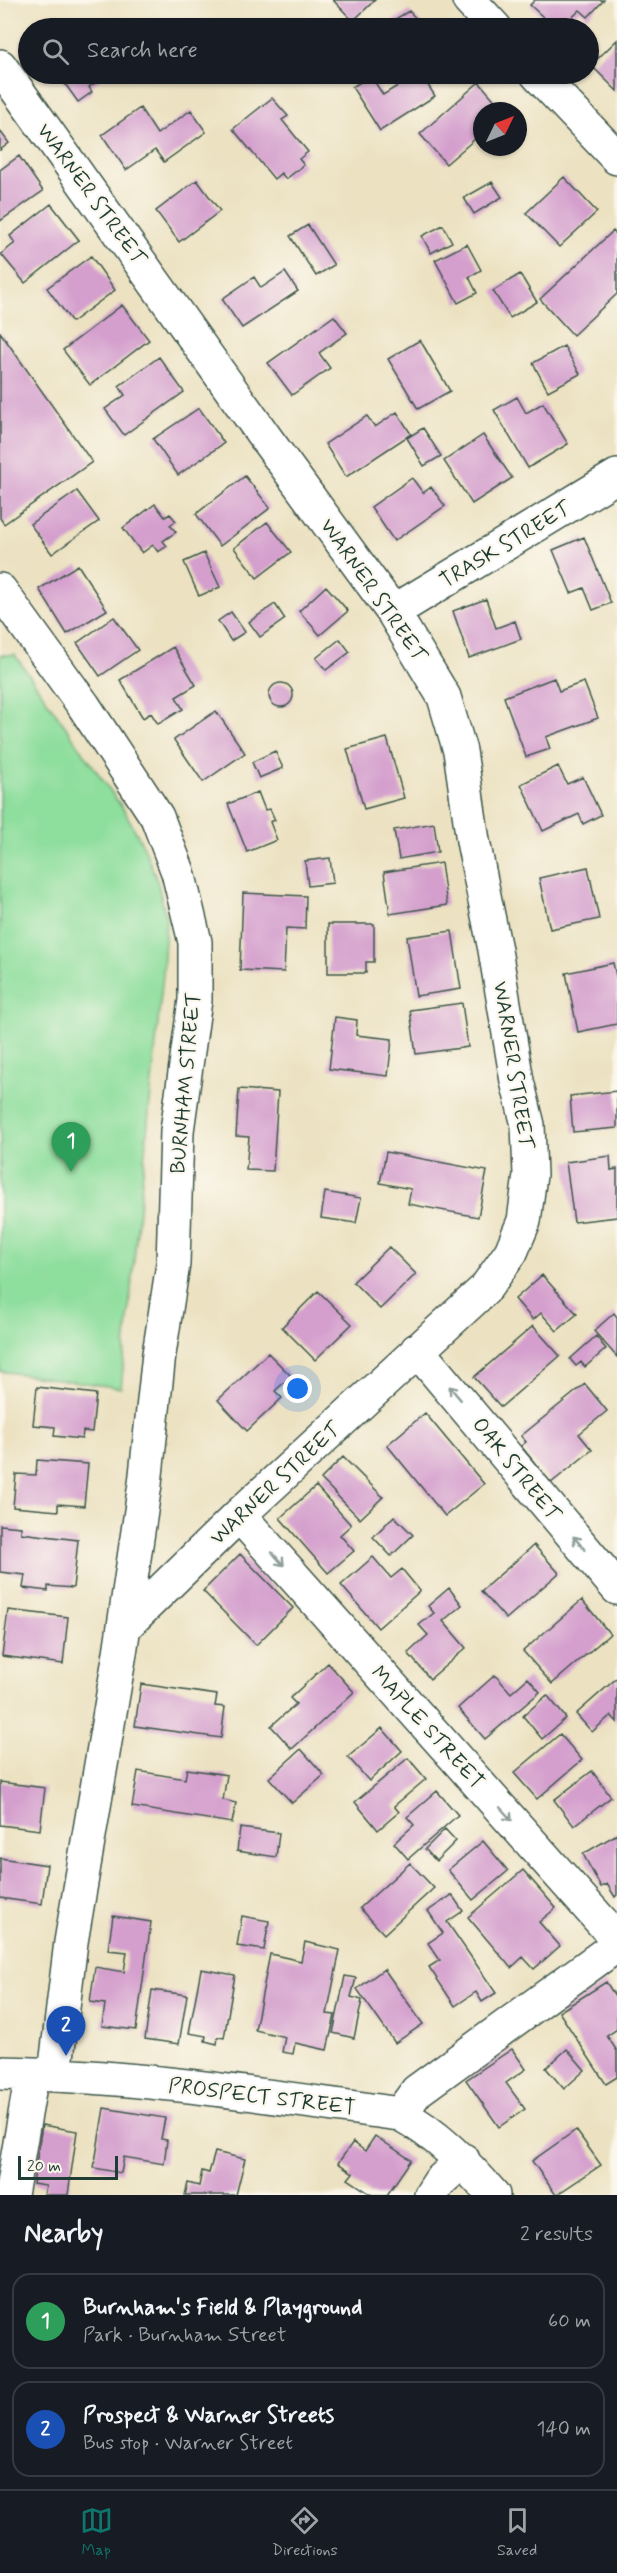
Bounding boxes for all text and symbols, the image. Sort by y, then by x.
search box [18,18,599,84]
icon: search [39,35,72,68]
text: Search here [87,37,198,65]
north arrow [473,102,527,156]
street label: WARNER STREET [30,118,153,272]
street label: TRASK STREET [435,494,577,595]
street label: WARNER STREET [313,513,434,669]
street label: WARNER STREET [486,979,540,1152]
street label: BURNHAM STREET [164,991,208,1175]
pin: 1 [52,1122,90,1172]
your location [283,1374,312,1403]
one-way arrow [448,1386,462,1401]
street label: OAK STREET [466,1412,567,1528]
street label: WARNER STREET [204,1415,348,1552]
one-way arrow [572,1536,586,1551]
one-way arrow [271,1551,285,1566]
street label: MAPLE STREET [364,1660,490,1795]
one-way arrow [499,1807,513,1822]
pin: 2 [46,2006,86,2056]
street label: PROSPECT STREET [167,2072,357,2122]
scale bar [18,2153,118,2180]
text: 20 m [27,2156,61,2177]
text: Nearby [24,2217,103,2251]
text: 2 results [520,2221,593,2248]
text: Burnham's Field & Playground [83,2294,362,2322]
text: 1 [41,2308,50,2335]
text: 60 m [548,2308,591,2335]
text: Park · Burnham Street [83,2322,286,2349]
text: Prospect & Warner Streets [83,2402,334,2430]
text: 2 [41,2416,50,2443]
text: 140 m [537,2416,591,2443]
text: Bus stop · Warner Street [83,2430,293,2457]
tab: Map [80,2504,113,2561]
tab: Directions [272,2504,338,2561]
tab: Saved [497,2504,537,2561]

